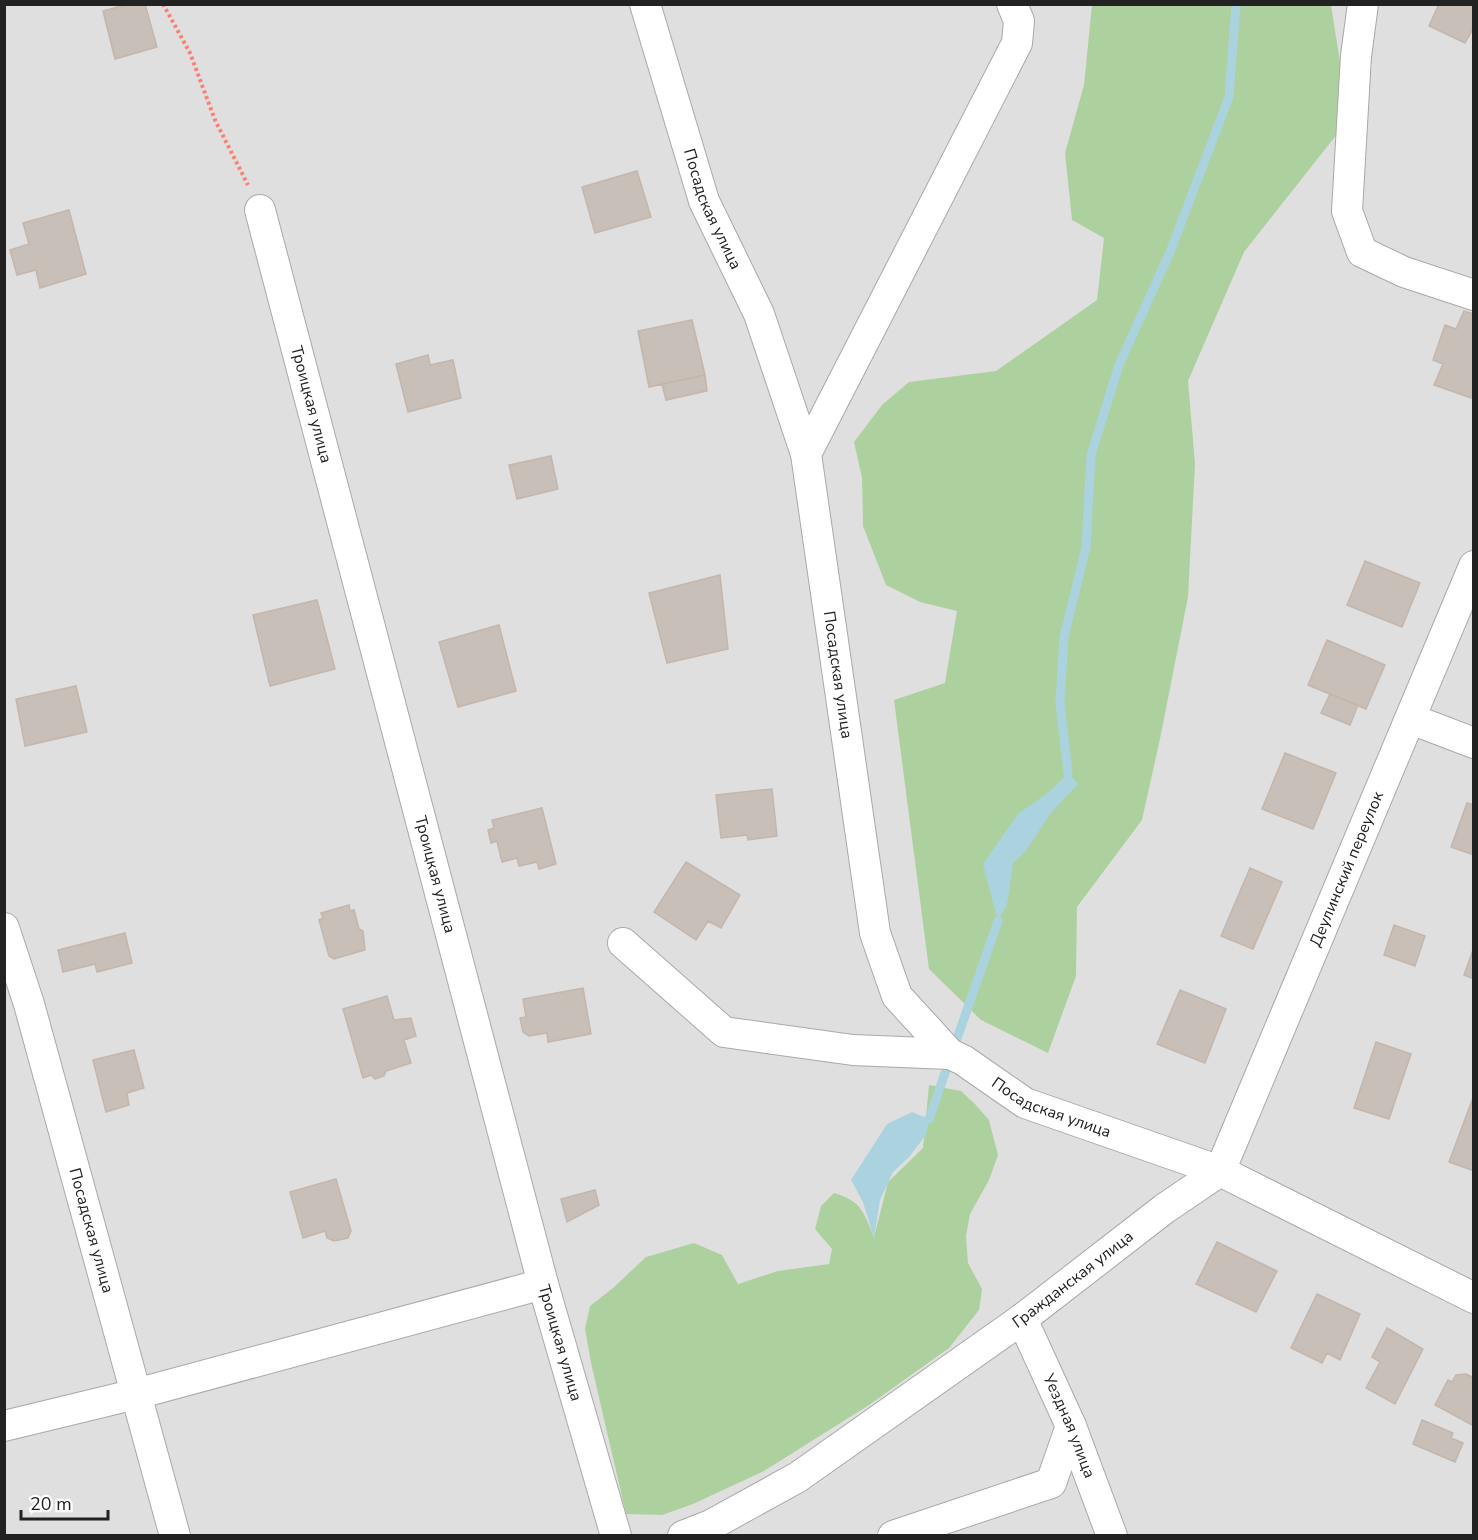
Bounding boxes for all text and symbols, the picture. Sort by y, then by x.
street label: Посадская улица [678,146,747,273]
street label: Троицкая улица [285,343,337,465]
street label: Посадская улица [818,609,858,740]
street label: Деулинский переулок [1304,788,1389,950]
street label: Троицкая улица [409,813,461,935]
street label: Посадская улица [987,1072,1114,1143]
street label: Посадская улица [64,1166,119,1296]
street label: Гражданская улица [1008,1226,1138,1333]
street label: Троицкая улица [533,1282,587,1404]
street label: Уездная улица [1037,1369,1100,1481]
scale bar [21,1483,108,1521]
text: 20 m [30,1492,72,1516]

